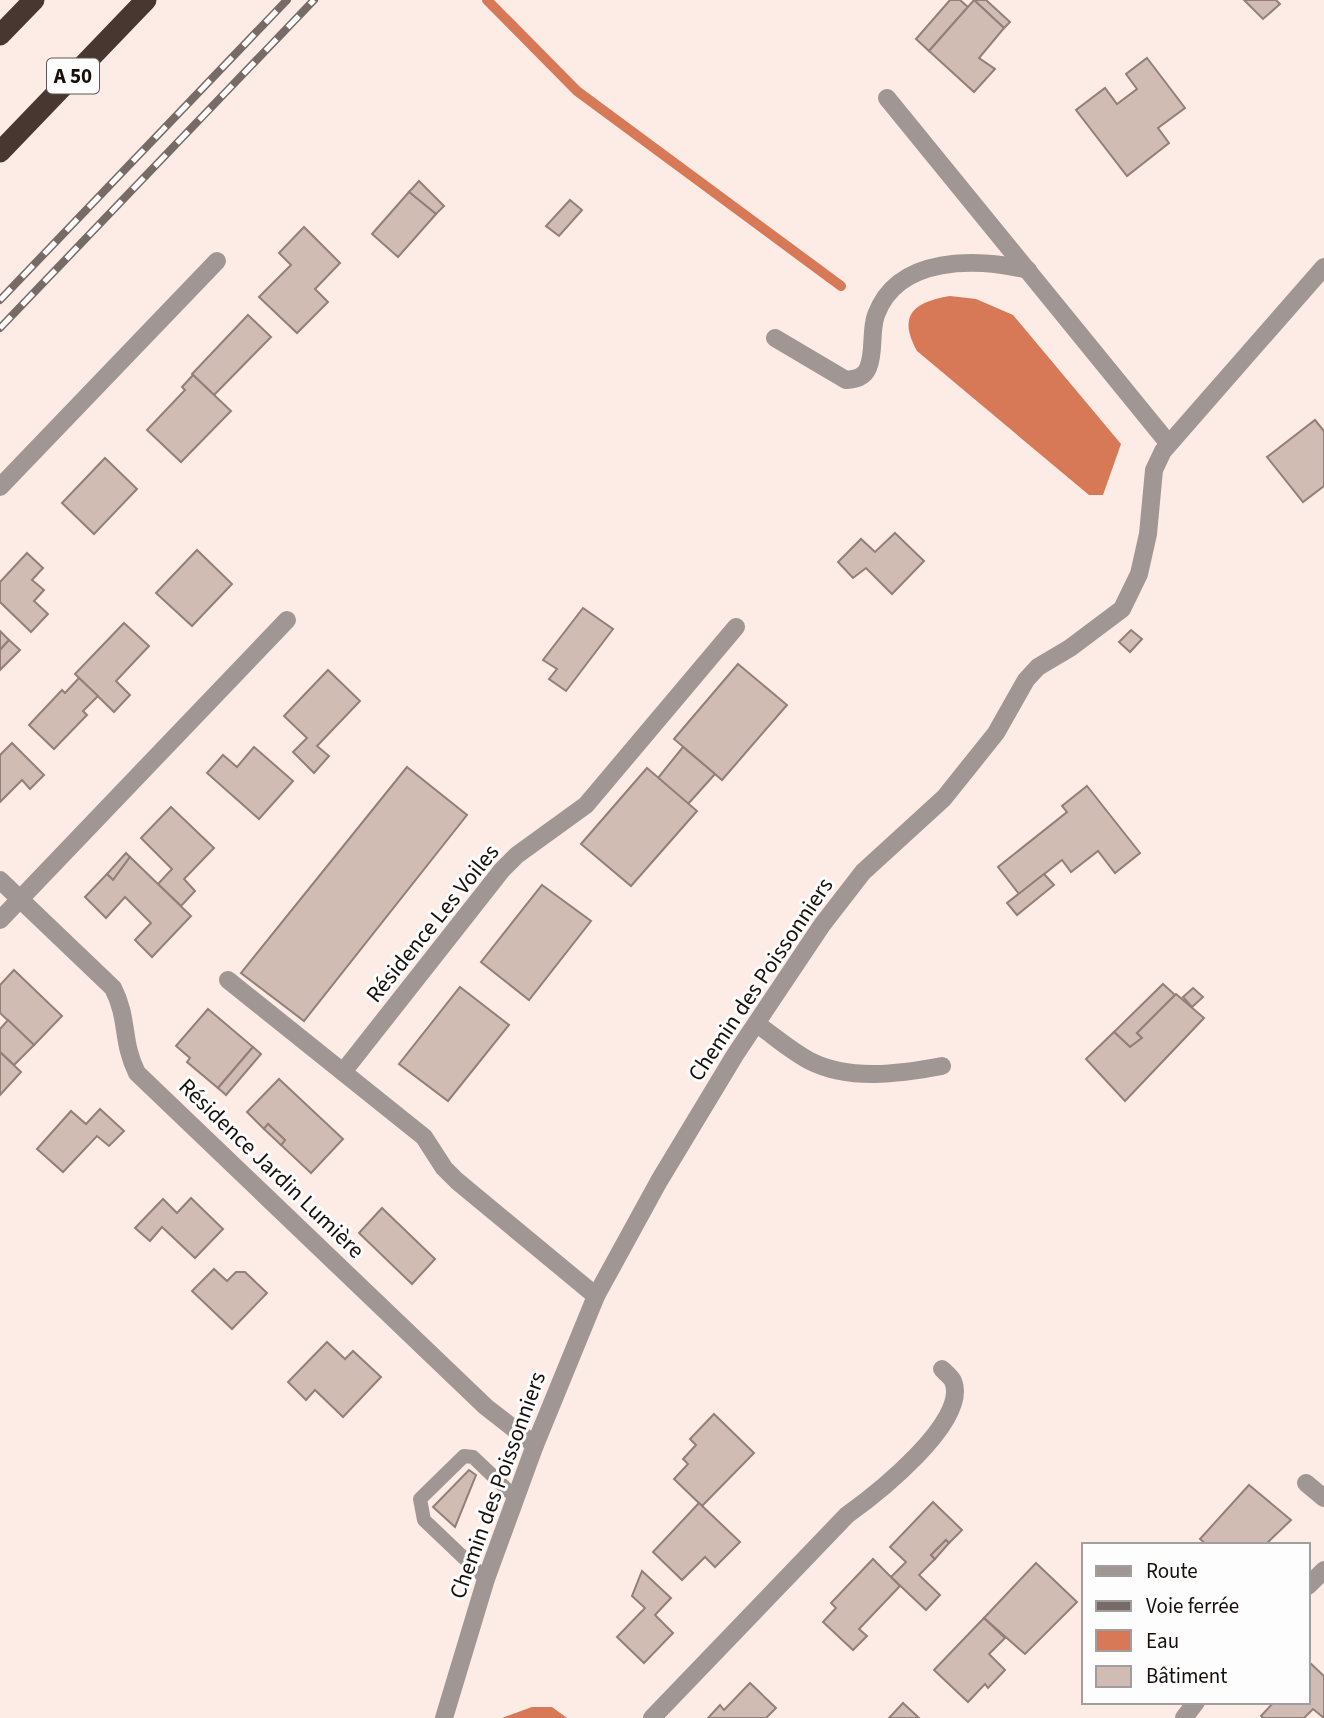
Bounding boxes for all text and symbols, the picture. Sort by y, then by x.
road number: A 50 [47,58,99,94]
street label: Résidence Les Voiles [358,837,507,1010]
street label: Chemin des Poissonniers [680,871,841,1088]
street label: Résidence Jardin Lumière [171,1071,372,1266]
street label: Chemin des Poissonniers [441,1367,554,1603]
legend [1082,1543,1310,1704]
text: Route [1146,1556,1198,1586]
text: Voie ferrée [1146,1591,1239,1621]
text: Eau [1146,1626,1179,1656]
text: Bâtiment [1146,1661,1227,1691]

